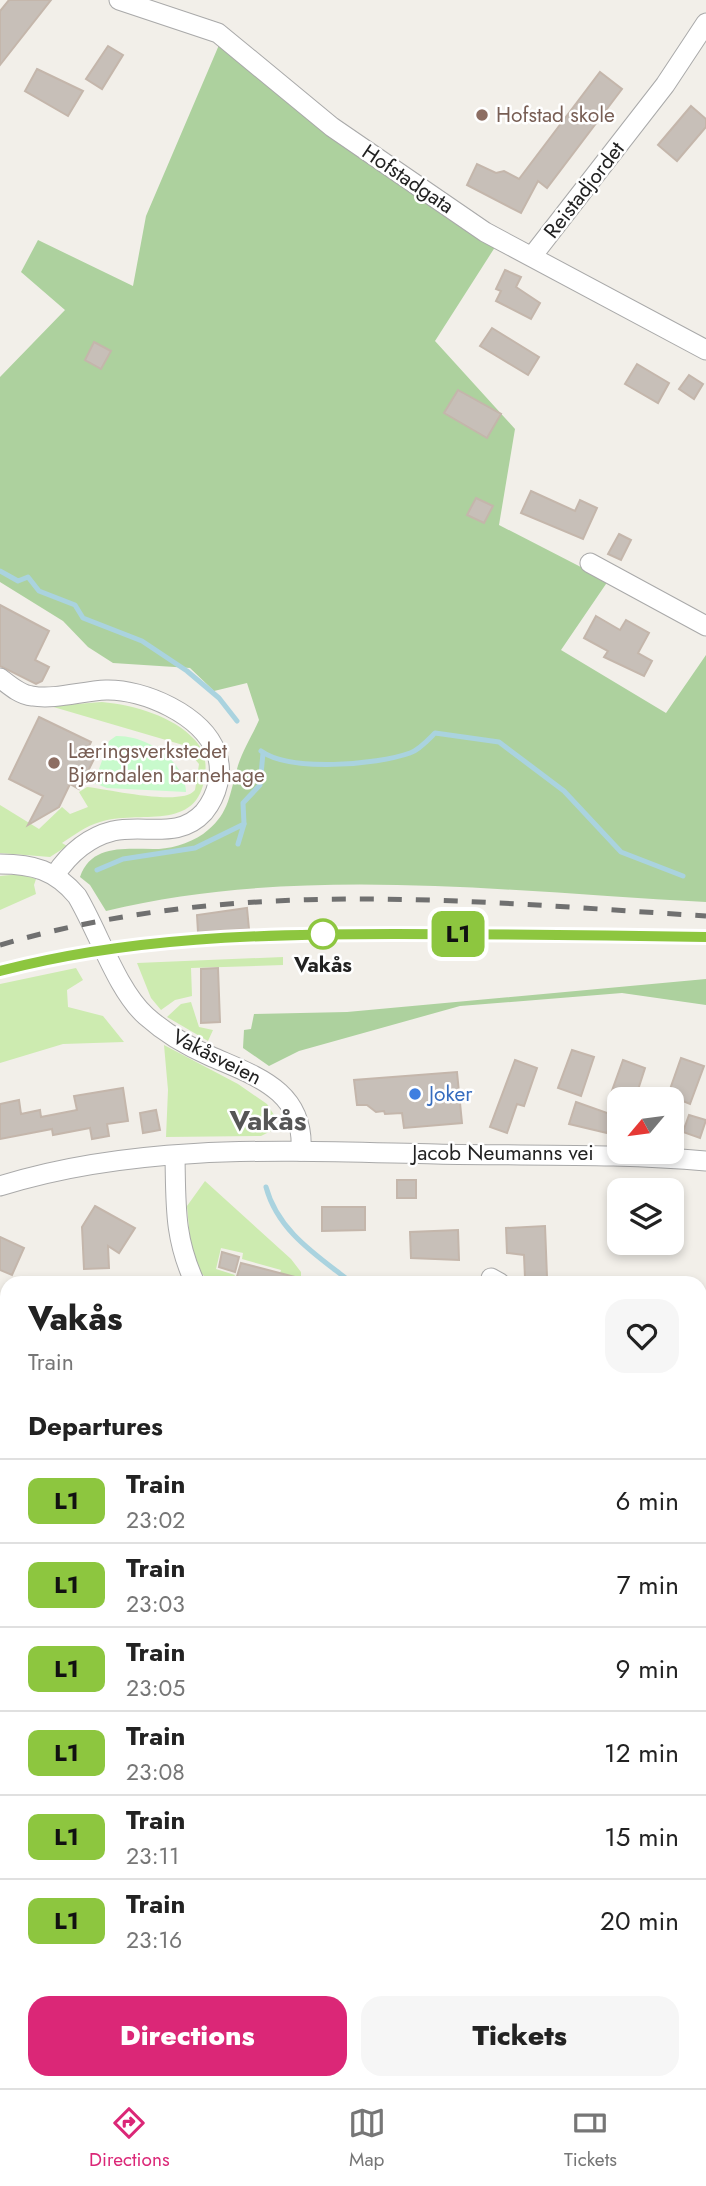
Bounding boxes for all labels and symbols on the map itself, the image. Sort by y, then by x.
place label: Hofstad skole [496,100,615,130]
marker: Hofstad skole [474,107,490,123]
street label: Reistadjordet [537,135,631,245]
street label: Hofstadgata [356,137,460,221]
place label: Læringsverkstedet Bjørndalen barnehage [68,736,265,790]
marker: Læringsverkstedet Bjørndalen barnehage [46,755,62,771]
line badge: L1 [426,911,490,957]
marker: Vakås [308,919,338,949]
place label: Vakås [293,950,352,980]
street label: Vakåsveien [167,1022,267,1092]
place label: Joker [426,1079,473,1109]
marker: Joker [407,1086,423,1102]
north arrow [607,1087,684,1164]
district label: Vakås [228,1100,307,1141]
street label: Jacob Neumanns vei [409,1138,594,1168]

